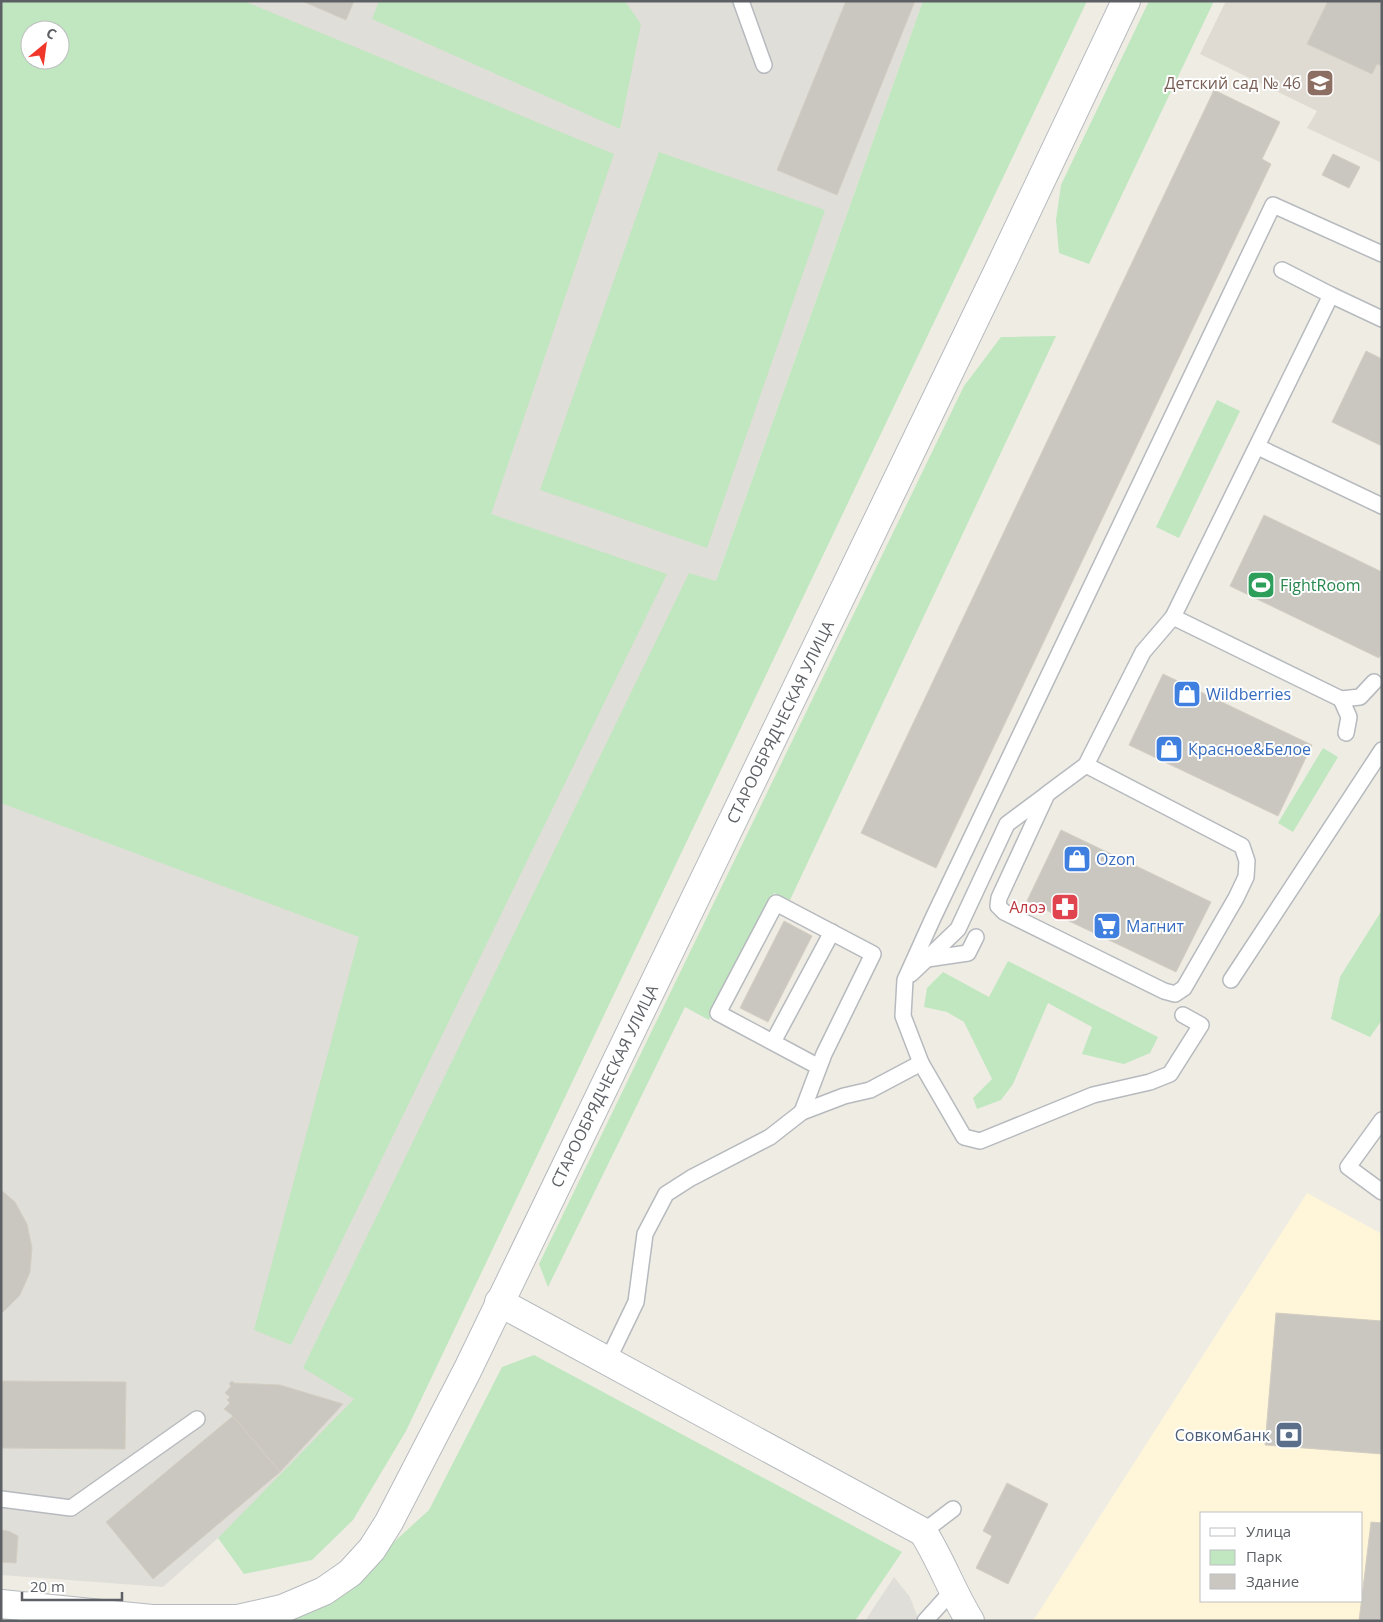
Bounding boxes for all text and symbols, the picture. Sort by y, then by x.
north arrow [20,20,70,70]
text: С [43,23,60,44]
school or university icon: Детский сад № 46 [1305,68,1335,98]
place label: Детский сад № 46 [1164,72,1301,94]
sports icon: FightRoom [1246,570,1276,600]
place label: FightRoom [1280,574,1360,596]
street label: СТАРООБРЯДЧЕСКАЯ УЛИЦА [721,616,839,827]
shop icon: Wildberries [1172,679,1202,709]
place label: Wildberries [1206,683,1291,705]
shop icon: Красное&Белое [1154,734,1184,764]
place label: Красное&Белое [1188,738,1311,760]
shop icon: Ozon [1062,844,1092,874]
place label: Ozon [1096,848,1135,870]
pharmacy icon: Алоэ [1050,892,1080,922]
place label: Алоэ [1009,896,1046,918]
supermarket icon: Магнит [1092,911,1122,941]
place label: Магнит [1126,915,1184,937]
street label: СТАРООБРЯДЧЕСКАЯ УЛИЦА [545,980,663,1191]
bank icon: Совкомбанк [1274,1420,1304,1450]
place label: Совкомбанк [1175,1424,1271,1446]
legend [1200,1512,1363,1602]
text: Улица [1246,1521,1291,1541]
text: Парк [1246,1546,1282,1566]
scale bar [22,1570,122,1602]
text: Здание [1246,1571,1299,1591]
text: 20 m [30,1576,65,1596]

